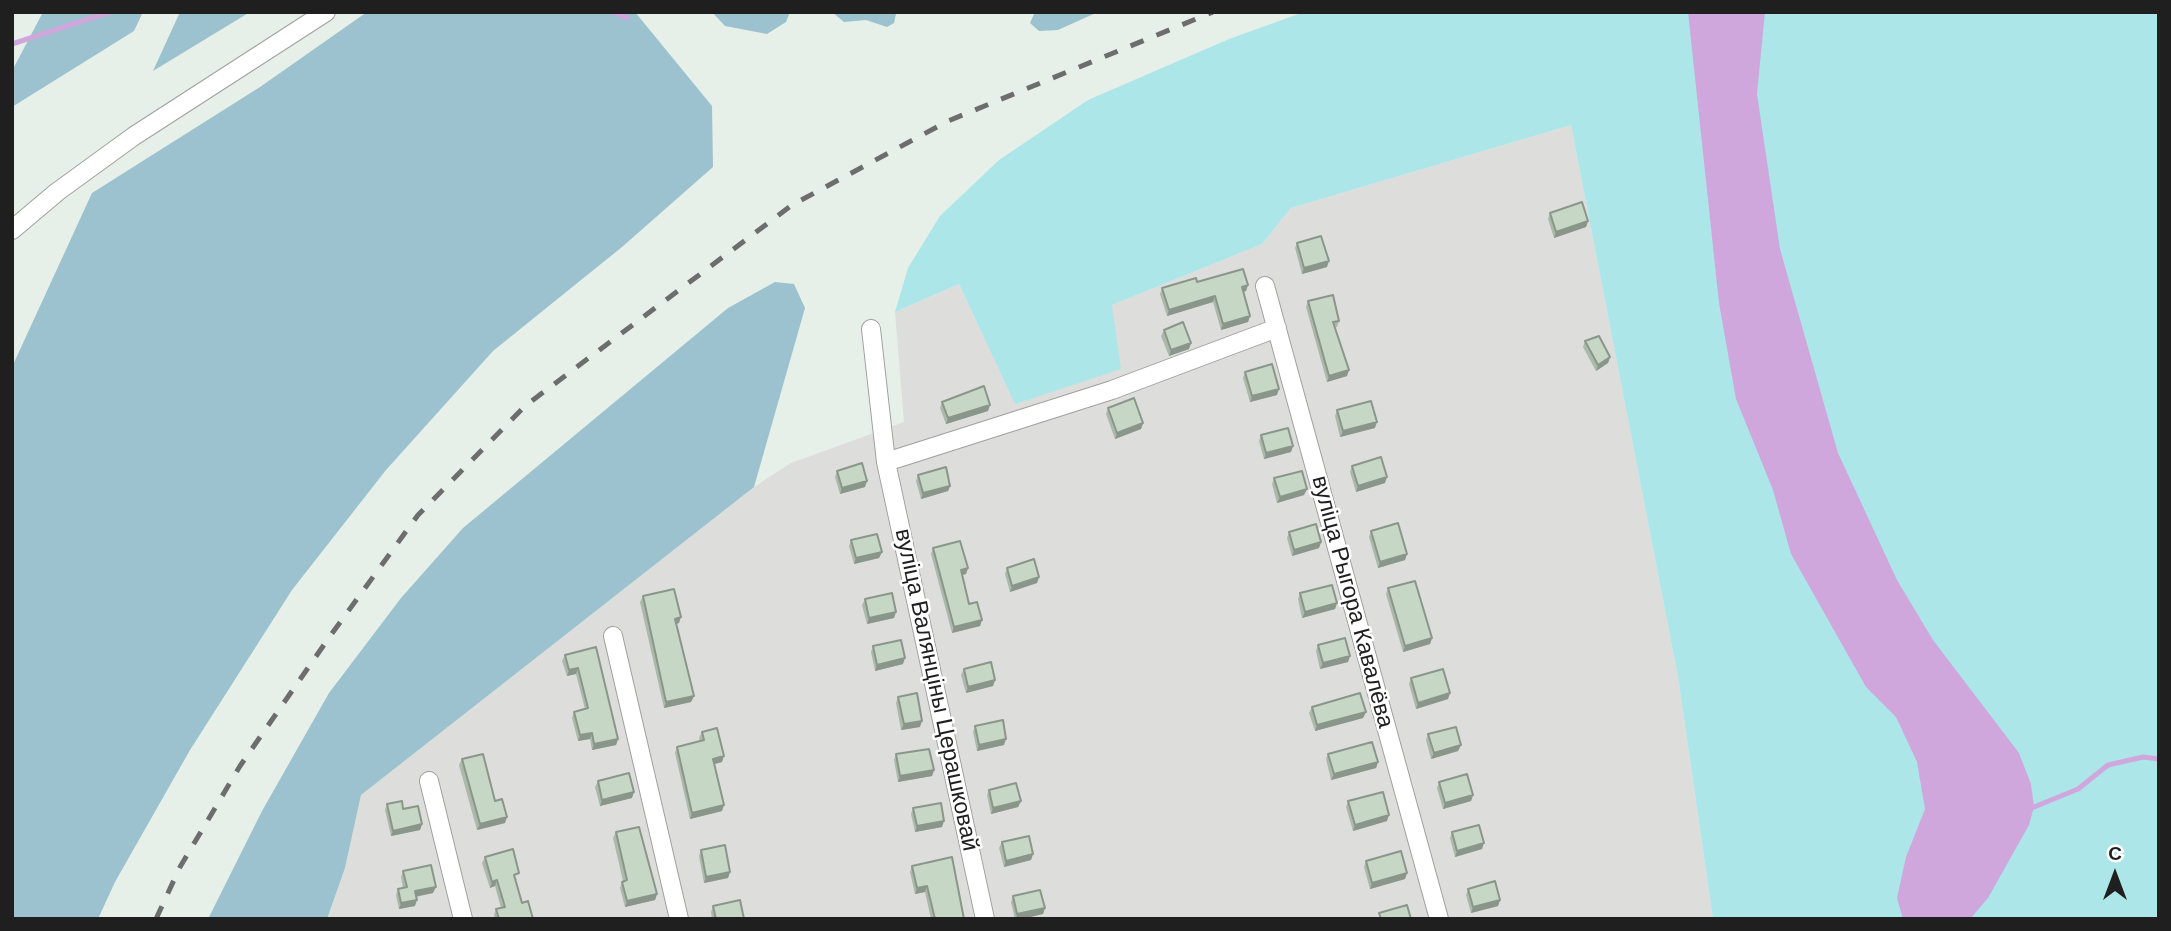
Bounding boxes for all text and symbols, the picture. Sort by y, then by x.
street label: вуліца Рыгора Кавалёва [1305,473,1399,731]
street label: вуліца Валянціны Церашковай [888,526,984,854]
north arrow [2080,840,2150,910]
text: С [2108,843,2122,864]

